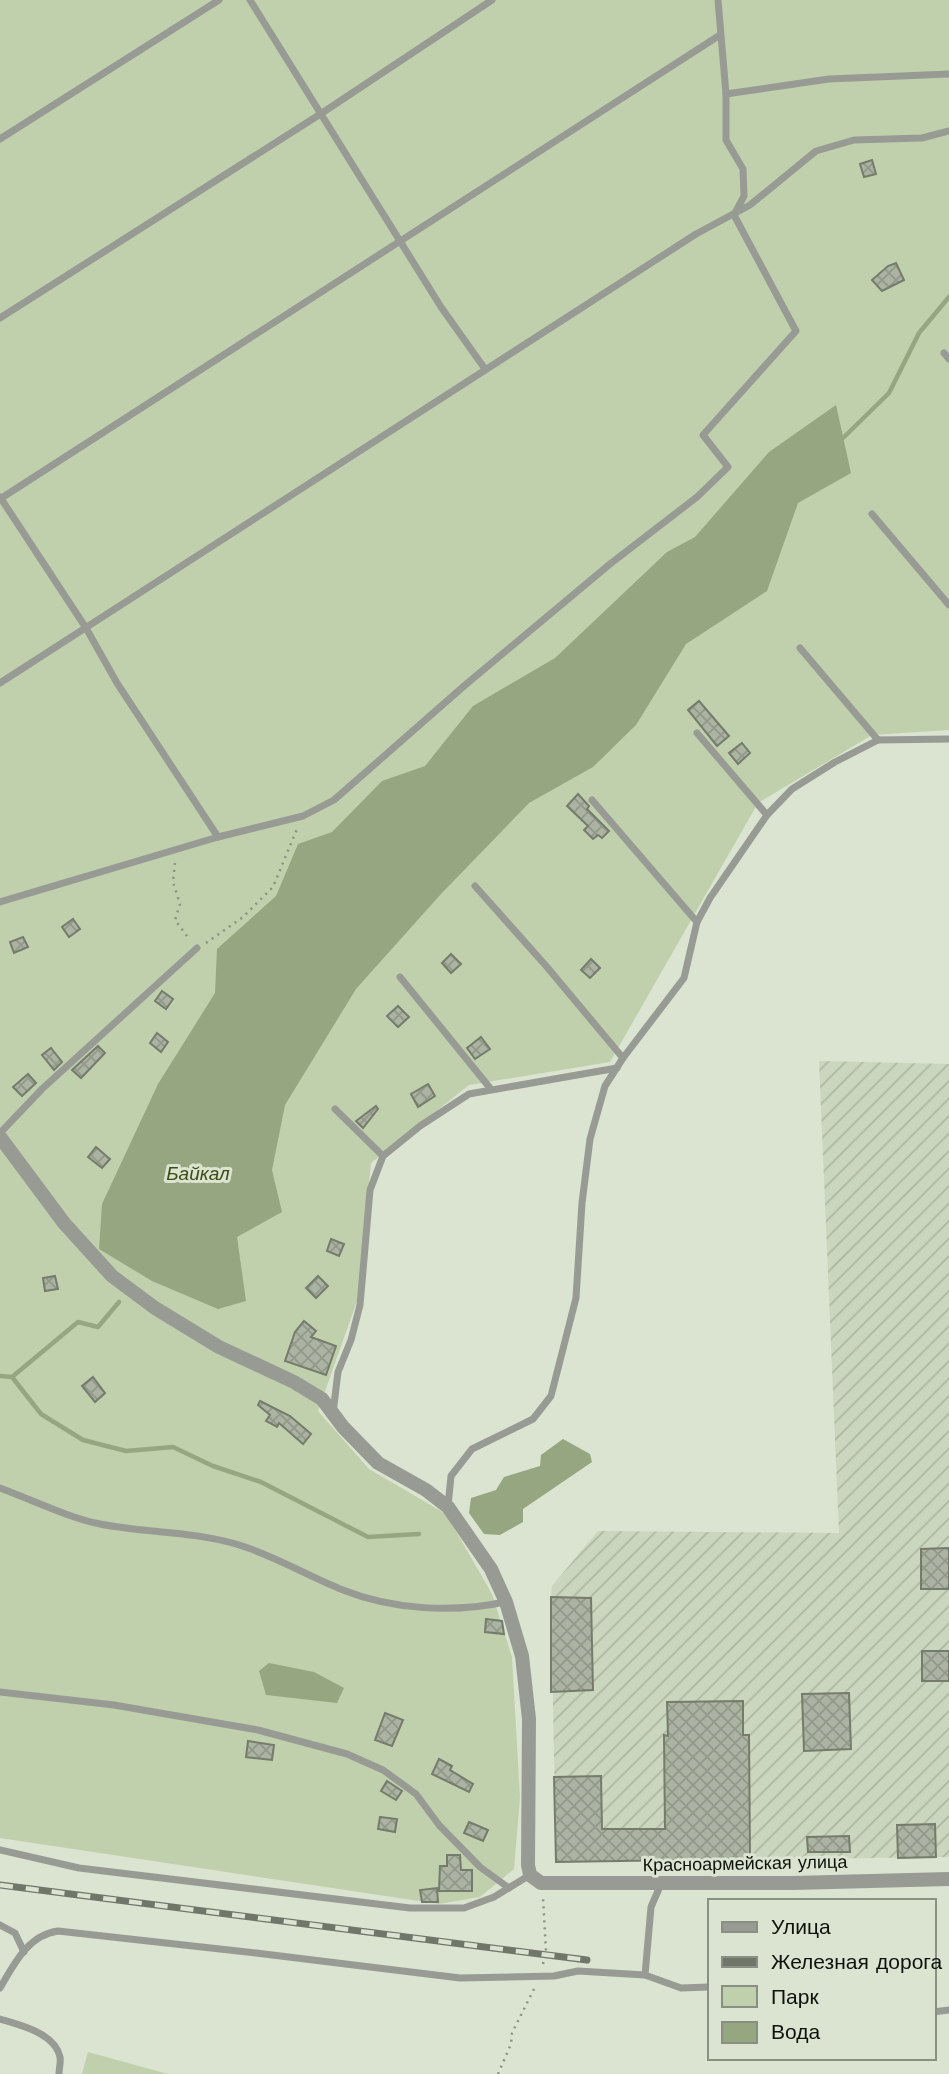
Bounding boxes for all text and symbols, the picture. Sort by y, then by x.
water label: Байкал [166,1162,230,1185]
street label: Красноармейская улица [643,1851,848,1875]
legend [708,1899,935,2060]
text: Улица [771,1914,831,1939]
text: Железная дорога [771,1949,943,1974]
text: Парк [771,1984,819,2009]
text: Вода [771,2019,820,2044]

